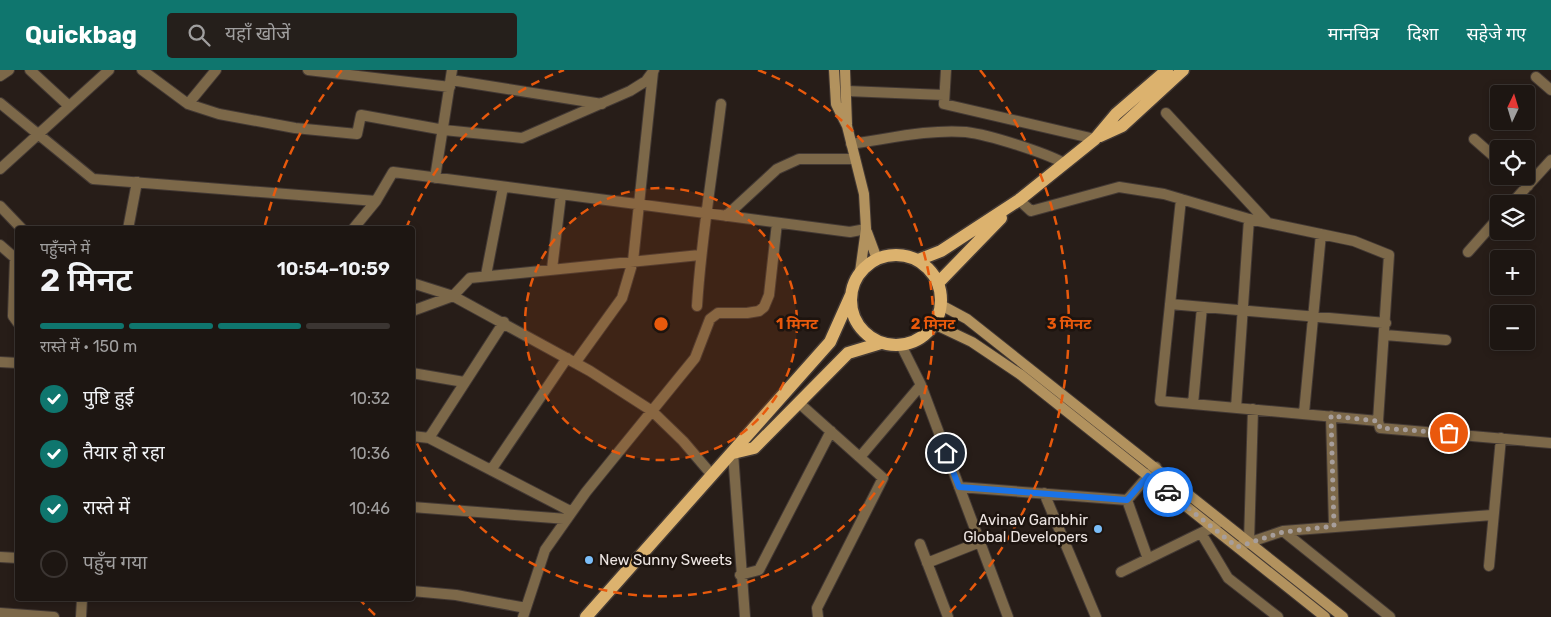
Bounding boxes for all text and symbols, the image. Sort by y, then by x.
search box [167,13,517,58]
text: Quickbag [25,21,137,49]
icon: search [185,21,213,49]
text: यहाँ खोजें [225,22,290,45]
text: मानचित्र [1328,23,1379,45]
text: दिशा [1407,23,1438,45]
text: सहेजे गए [1466,23,1526,45]
north arrow [1490,85,1535,130]
map controls [1490,85,1535,350]
button: locate [1490,140,1535,185]
button: layers [1490,195,1535,240]
text: पहुँचने में [40,239,90,258]
button: + [1490,250,1535,295]
text: 10:54–10:59 [277,257,390,280]
text: 2 मिनट [40,261,132,299]
button: − [1490,305,1535,350]
centre of rings [652,315,670,333]
text: 1 मिनट [776,315,819,333]
text: 2 मिनट [911,315,956,333]
text: 3 मिनट [1047,315,1092,333]
text: रास्ते में · 150 m [40,337,137,356]
icon: check [40,385,68,413]
text: पुष्टि हुई [83,386,134,409]
text: 10:32 [350,389,390,408]
pin [1428,412,1470,454]
icon: bag [1435,419,1463,447]
pin [925,432,967,474]
icon: home [932,439,960,467]
icon: check [40,440,68,468]
text: तैयार हो रहा [83,441,165,464]
text: 10:36 [350,444,390,463]
courier [1143,467,1193,517]
icon: car [1154,478,1182,506]
icon: check [40,495,68,523]
text: रास्ते में [83,496,130,519]
text: 10:46 [349,499,390,518]
place label: Avinav Gambhir Global Developers [963,511,1088,546]
marker: Avinav Gambhir Global Developers [1092,523,1104,535]
text: पहुँच गया [83,551,147,574]
place label: New Sunny Sweets [599,551,733,569]
marker: New Sunny Sweets [583,554,595,566]

